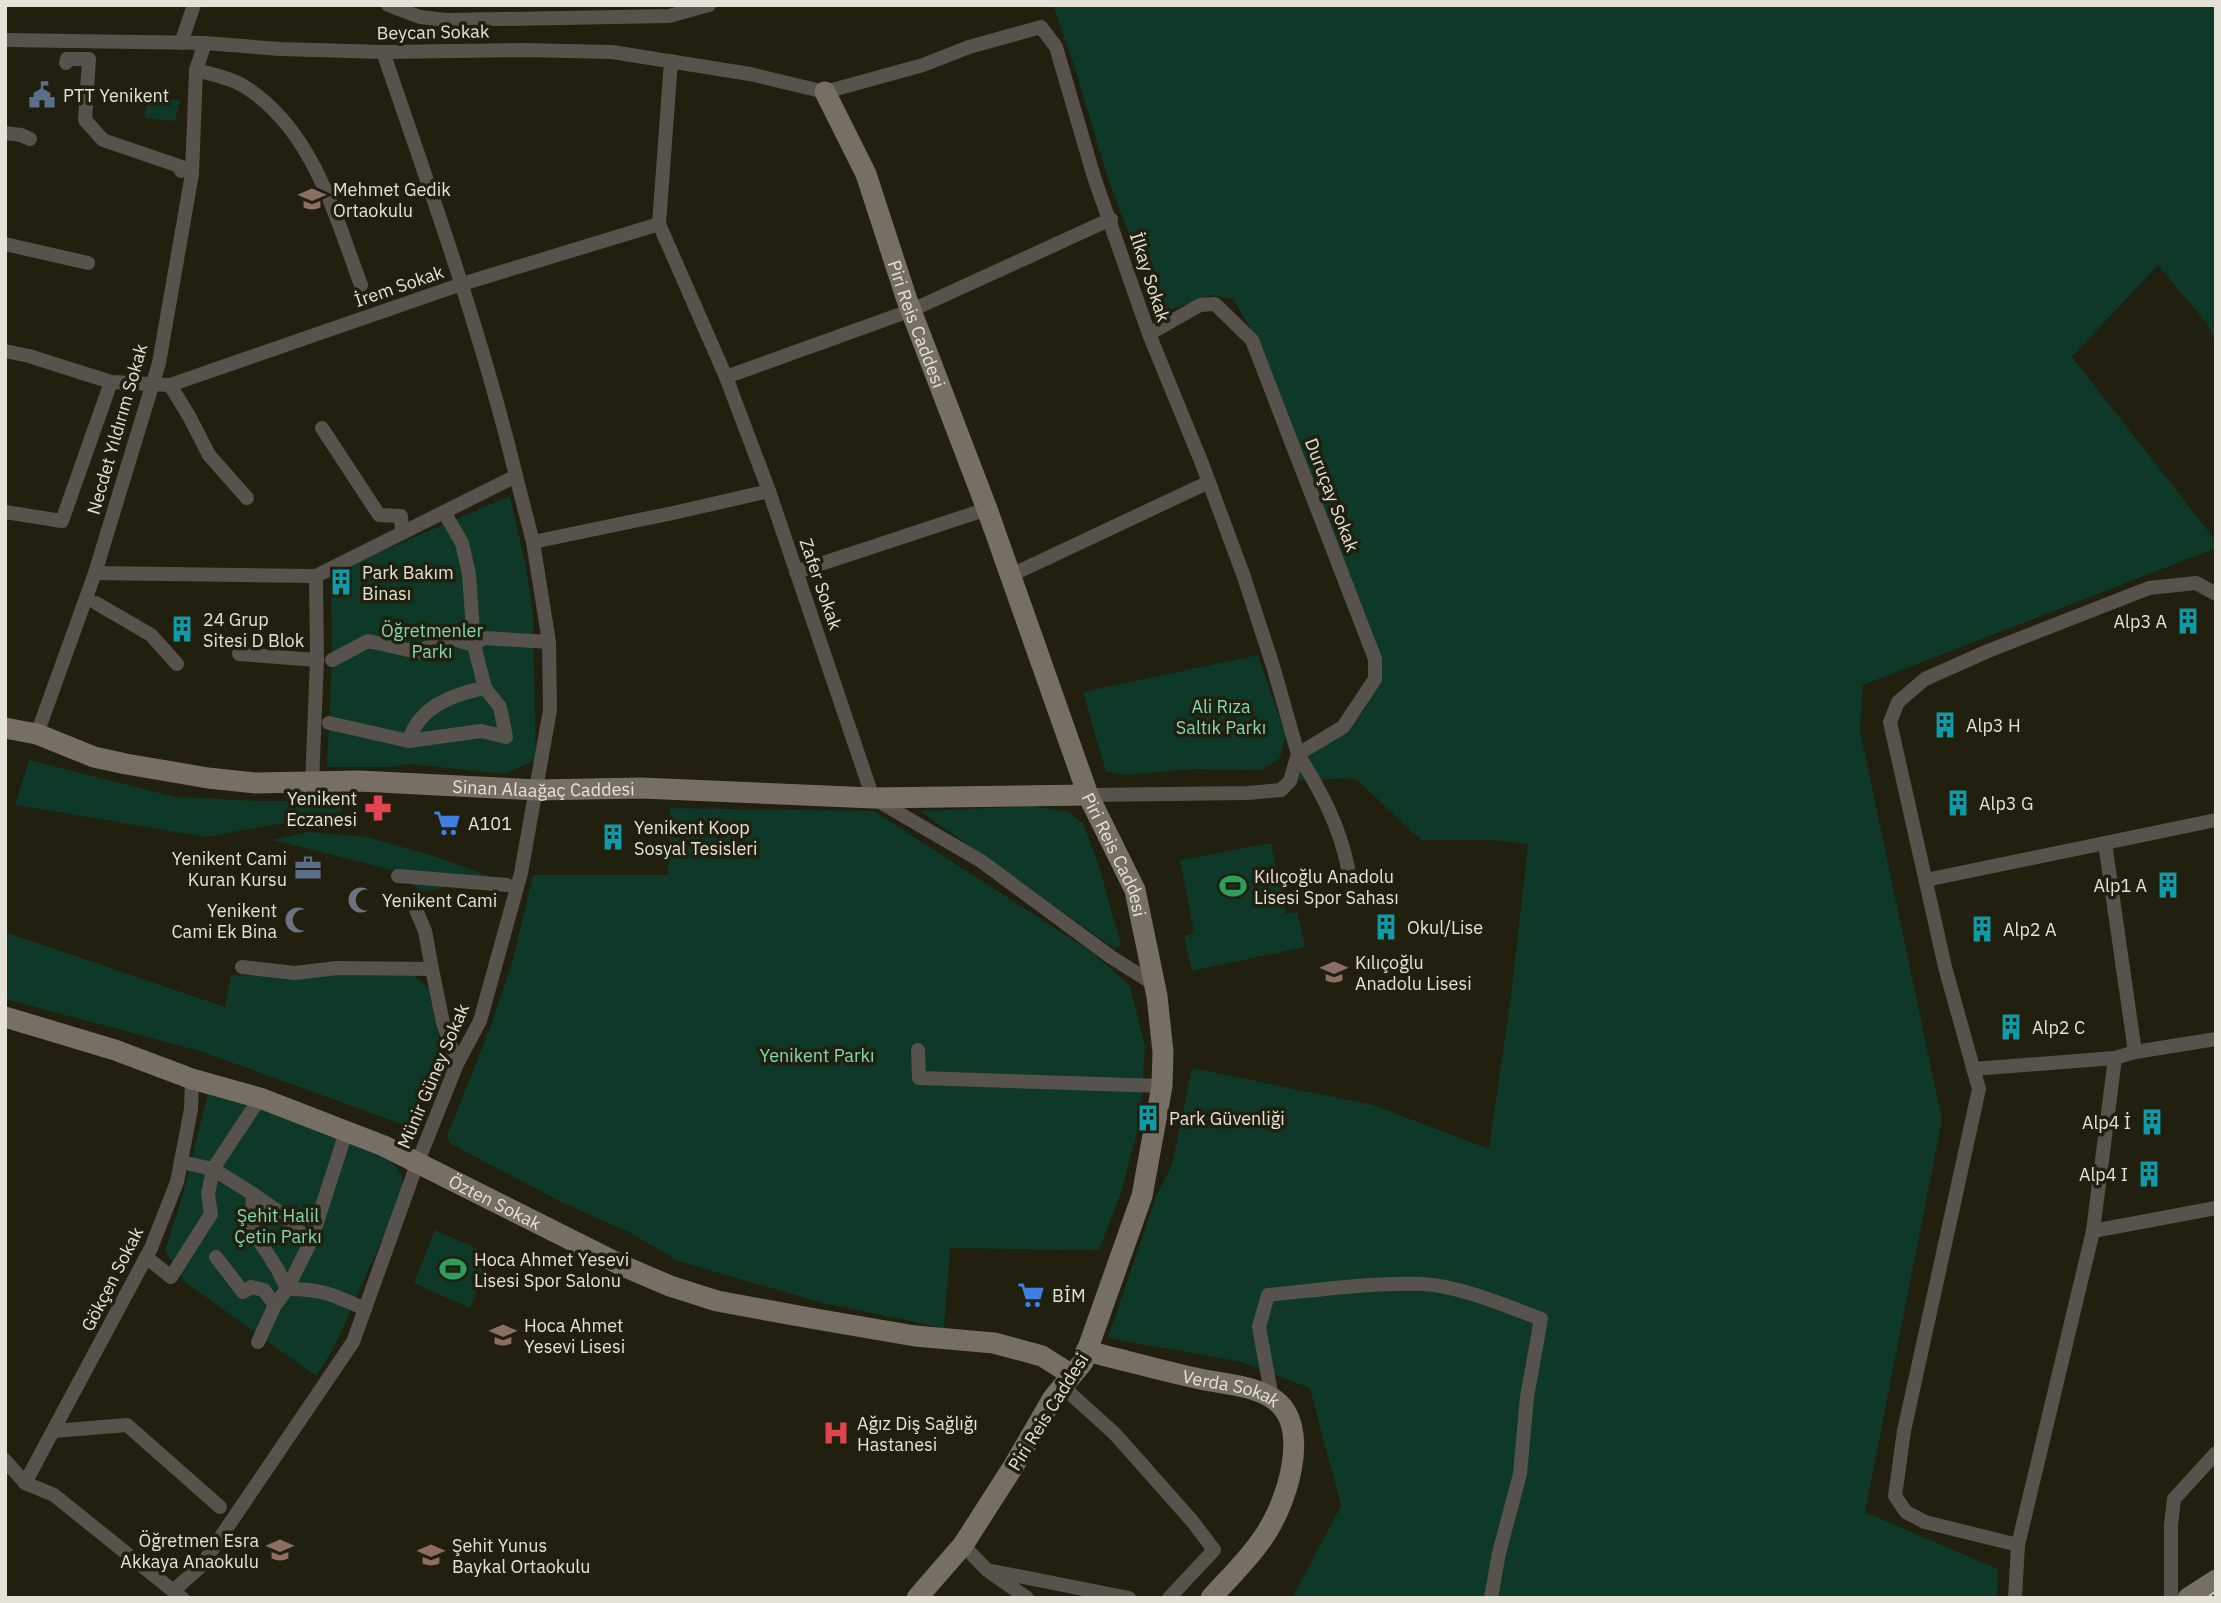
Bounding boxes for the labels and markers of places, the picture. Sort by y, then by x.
public building icon: PTT Yenikent [27,80,57,110]
place label: PTT Yenikent [63,84,169,107]
place label: Mehmet Gedik Ortaokulu [333,178,451,222]
school or university icon: Mehmet Gedik Ortaokulu [297,184,327,214]
place label: Park Bakım Binası [362,561,454,605]
building icon: Park Bakım Binası [326,567,356,597]
building icon: Alp3 A [2173,606,2203,636]
place label: 24 Grup Sitesi D Blok [203,608,305,652]
place label: Alp3 A [2114,610,2167,633]
building icon: 24 Grup Sitesi D Blok [167,614,197,644]
building icon: Alp3 H [1930,710,1960,740]
place label: Alp3 H [1966,714,2021,737]
place label: Yenikent Eczanesi [286,787,357,831]
building icon: Alp3 G [1943,788,1973,818]
place label: Alp3 G [1979,792,2033,815]
pharmacy icon: Yenikent Eczanesi [363,793,393,823]
supermarket icon: A101 [432,808,462,838]
place label: A101 [468,812,512,835]
place label: Yenikent Koop Sosyal Tesisleri [634,816,757,860]
building icon: Yenikent Koop Sosyal Tesisleri [598,822,628,852]
place label: Yenikent Cami Kuran Kursu [172,847,287,891]
office icon: Yenikent Cami Kuran Kursu [293,853,323,883]
place label: Kılıçoğlu Anadolu Lisesi Spor Sahası [1254,865,1399,909]
building icon: Alp1 A [2153,870,2183,900]
sports icon: Kılıçoğlu Anadolu Lisesi Spor Sahası [1218,871,1248,901]
place label: Alp1 A [2094,874,2147,897]
mosque icon: Yenikent Cami [346,885,376,915]
place label: Yenikent Cami [382,889,497,912]
place label: Yenikent Cami Ek Bina [171,899,277,943]
mosque icon: Yenikent Cami Ek Bina [283,905,313,935]
building icon: Okul/Lise [1371,912,1401,942]
building icon: Alp2 A [1967,914,1997,944]
place label: Okul/Lise [1407,916,1483,939]
place label: Alp2 A [2003,918,2057,941]
place label: Kılıçoğlu Anadolu Lisesi [1355,951,1472,995]
school or university icon: Kılıçoğlu Anadolu Lisesi [1319,957,1349,987]
building icon: Alp2 C [1996,1012,2026,1042]
place label: Alp2 C [2032,1016,2085,1039]
building icon: Park Güvenliği [1133,1103,1163,1133]
place label: Park Güvenliği [1169,1107,1285,1130]
building icon: Alp4 İ [2137,1107,2167,1137]
place label: Alp4 İ [2082,1111,2131,1134]
building icon: Alp4 I [2134,1159,2164,1189]
place label: Alp4 I [2079,1163,2128,1186]
place label: Hoca Ahmet Yesevi Lisesi Spor Salonu [474,1248,629,1292]
sports icon: Hoca Ahmet Yesevi Lisesi Spor Salonu [438,1254,468,1284]
supermarket icon: BİM [1016,1280,1046,1310]
place label: BİM [1052,1284,1086,1307]
place label: Hoca Ahmet Yesevi Lisesi [524,1314,625,1358]
school or university icon: Hoca Ahmet Yesevi Lisesi [488,1320,518,1350]
place label: Ağız Diş Sağlığı Hastanesi [857,1412,978,1456]
hospital icon: Ağız Diş Sağlığı Hastanesi [821,1418,851,1448]
place label: Öğretmen Esra Akkaya Anaokulu [120,1529,259,1573]
place label: Şehit Yunus Baykal Ortaokulu [452,1534,591,1578]
school or university icon: Öğretmen Esra Akkaya Anaokulu [265,1535,295,1565]
school or university icon: Şehit Yunus Baykal Ortaokulu [416,1540,446,1570]

